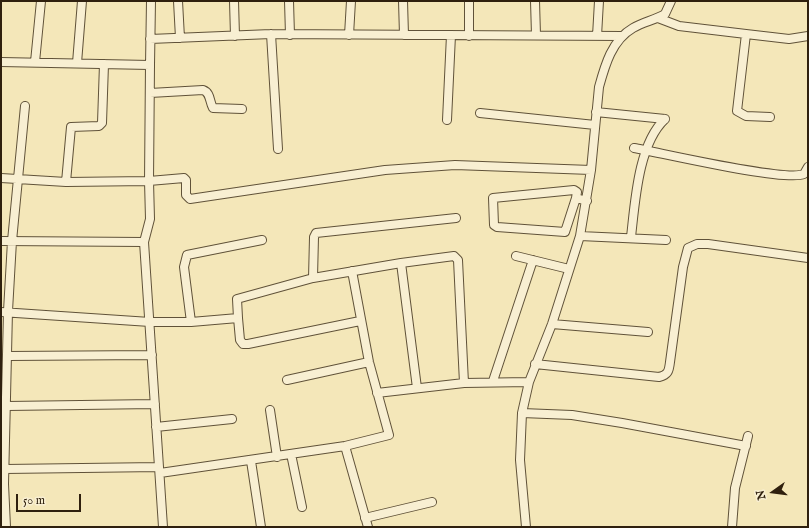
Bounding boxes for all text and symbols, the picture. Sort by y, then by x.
north arrow [753,472,793,512]
scale bar [18,486,83,512]
text: N [753,489,769,501]
text: 50 m [23,493,45,508]

